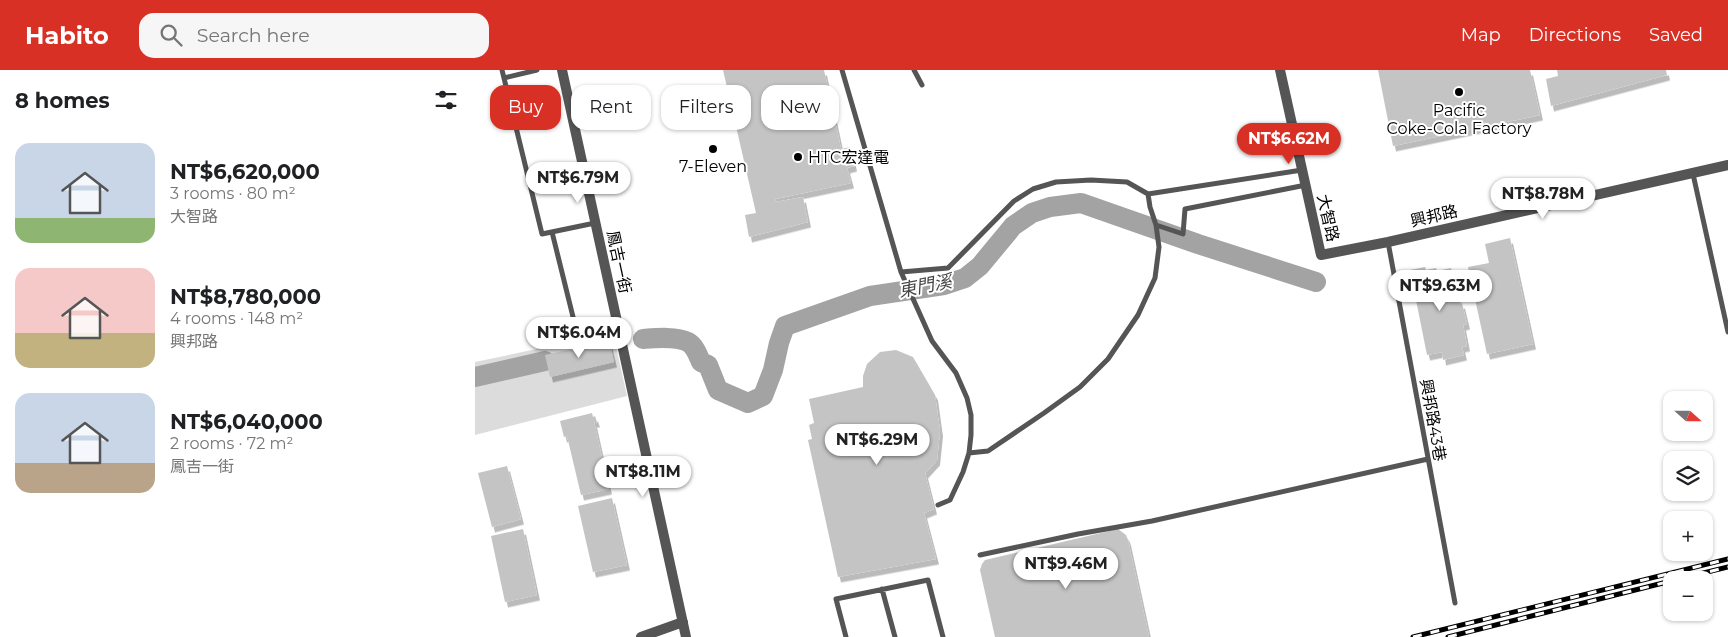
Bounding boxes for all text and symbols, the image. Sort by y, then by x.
search box [139,13,489,58]
text: Habito [25,21,109,50]
icon: search [157,21,185,49]
text: Search here [197,24,310,47]
text: Map [1461,24,1501,46]
text: Directions [1529,24,1621,46]
text: Saved [1649,24,1703,46]
chip: Buy [490,85,561,130]
chip: Rent [571,85,651,130]
chip: Filters [661,85,751,130]
chip: New [761,85,839,130]
icon: filters [432,86,460,114]
marker: Pacific Coke-Cola Factory [1453,86,1465,98]
text: 8 homes [15,88,110,113]
place label: Pacific Coke-Cola Factory [1387,101,1532,138]
pin: NT$6.62M [1237,122,1341,165]
text: NT$6.62M [1248,129,1330,148]
marker: 7-Eleven [707,143,719,155]
place label: HTC宏達電 [808,148,889,167]
marker: HTC宏達電 [792,151,804,163]
place label: 7-Eleven [679,157,747,176]
text: NT$6,620,000 [170,159,320,184]
pin: NT$6.79M [526,162,630,204]
icon: home [55,163,115,223]
text: NT$6.79M [537,168,619,187]
pin: NT$8.78M [1491,178,1595,220]
text: 3 rooms · 80 m² [170,184,296,203]
text: NT$8.78M [1501,184,1585,203]
street label: 大智路 [1313,192,1343,244]
street label: 興邦路 [1408,201,1460,231]
text: 大智路 [170,207,218,226]
street label: 鳳吉一街 [603,229,635,295]
water label: 東門溪 [896,269,957,302]
pin: NT$9.63M [1388,270,1492,312]
text: NT$9.63M [1399,276,1481,295]
text: NT$8,780,000 [170,284,321,309]
icon: home [55,288,115,348]
text: 4 rooms · 148 m² [170,309,303,328]
pin: NT$6.04M [527,316,631,359]
text: NT$6.04M [537,323,621,342]
text: 興邦路 [170,332,218,351]
street label: 興邦路43巷 [1416,377,1450,463]
north arrow [1663,391,1713,441]
map controls [1663,391,1713,621]
text: NT$6,040,000 [170,409,323,434]
icon: home [55,413,115,473]
pin: NT$6.29M [825,424,929,466]
text: NT$6.29M [836,430,918,449]
text: 2 rooms · 72 m² [170,434,293,453]
button: layers [1663,451,1713,501]
pin: NT$8.11M [591,456,695,498]
text: 鳳吉一街 [170,457,234,476]
text: NT$8.11M [605,462,681,481]
button: + [1663,511,1713,561]
pin: NT$9.46M [1014,548,1118,590]
text: NT$9.46M [1024,554,1108,573]
button: − [1663,571,1713,621]

